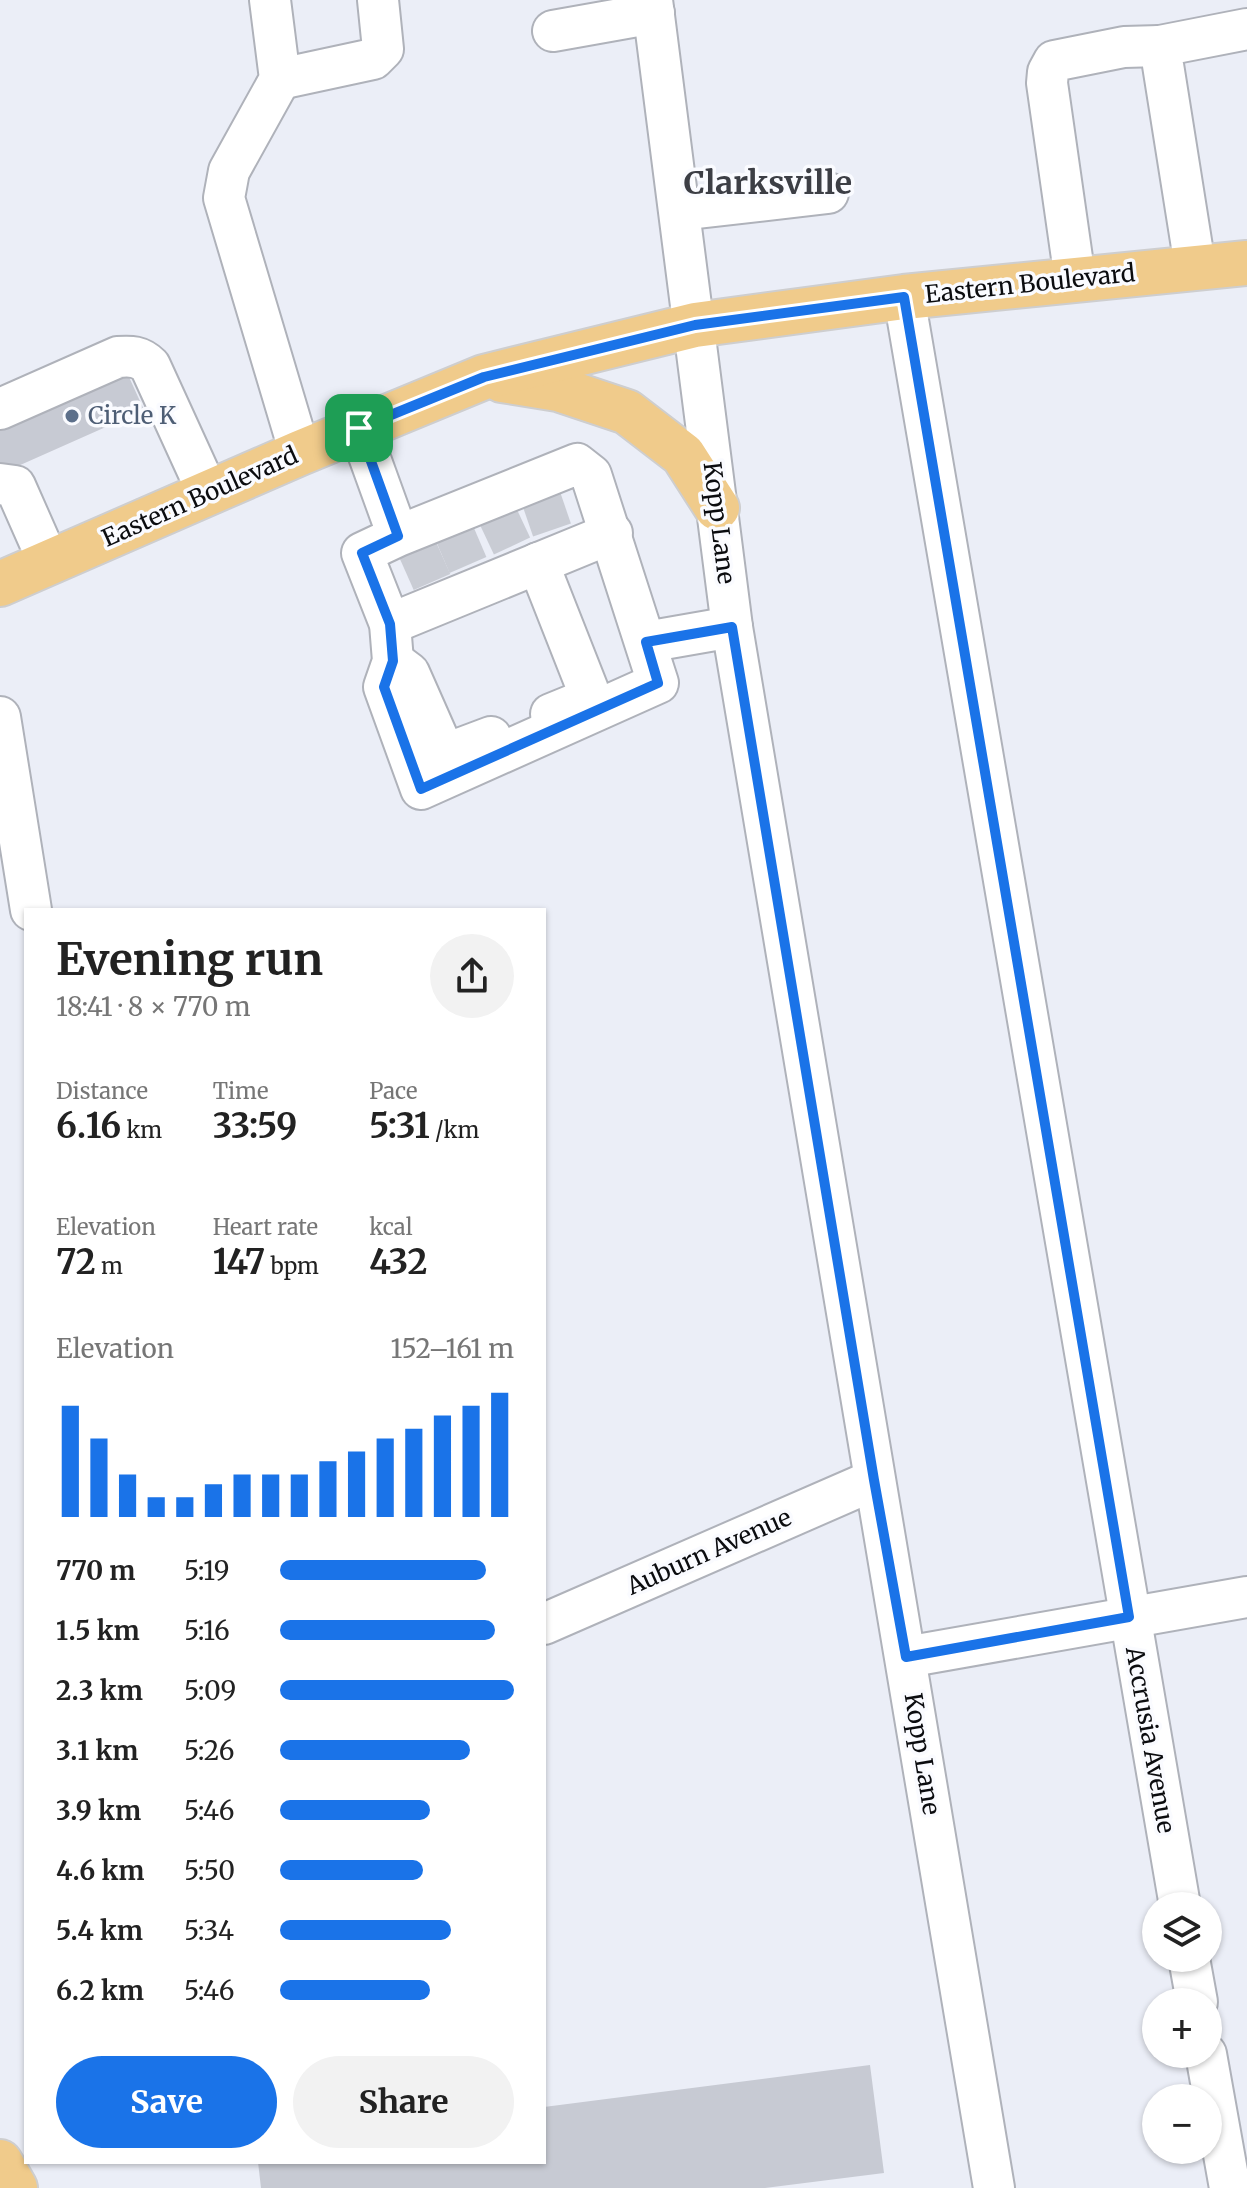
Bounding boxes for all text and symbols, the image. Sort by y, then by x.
district label: Clarksville [684,163,852,203]
street label: Eastern Boulevard [923,257,1137,310]
pin [325,394,393,462]
place label: Circle K [88,400,177,431]
icon: arrive [337,406,381,450]
marker: Circle K [63,407,81,425]
street label: Eastern Boulevard [97,439,303,554]
street label: Kopp Lane [697,460,742,586]
text: Evening run [56,932,323,987]
button: share [430,934,514,1018]
text: 18:41 · 8 × 770 m [56,990,251,1023]
text: Distance [56,1077,148,1105]
text: Time [213,1077,268,1105]
text: Pace [369,1077,417,1105]
text: 6.16 [56,1105,121,1147]
text: 33:59 [213,1105,297,1147]
text: 5:31 [369,1105,430,1147]
text: km [121,1116,162,1144]
text: /km [430,1116,479,1144]
text: Elevation [56,1213,156,1241]
text: Heart rate [213,1213,318,1241]
text: kcal [369,1213,413,1241]
text: 72 [56,1241,96,1283]
text: 147 [213,1241,265,1283]
text: 432 [369,1241,427,1283]
text: m [96,1252,123,1280]
text: bpm [265,1252,319,1280]
text: Elevation [56,1332,174,1365]
text: 152–161 m [391,1332,514,1365]
street label: Auburn Avenue [621,1501,796,1602]
text: 770 m [56,1554,136,1587]
text: 5:19 [184,1554,230,1587]
text: 1.5 km [56,1614,140,1647]
text: 5:16 [184,1614,230,1647]
street label: Accrusia Avenue [1119,1643,1182,1835]
text: 2.3 km [56,1674,143,1707]
text: 5:09 [184,1674,236,1707]
street label: Kopp Lane [898,1691,947,1817]
text: 3.1 km [56,1734,139,1767]
text: 5:26 [184,1734,234,1767]
text: 3.9 km [56,1794,141,1827]
text: 5:46 [184,1794,234,1827]
text: 4.6 km [56,1854,144,1887]
text: 5:50 [184,1854,235,1887]
map controls [1142,1892,1222,2164]
button: layers [1142,1892,1222,1972]
text: 5.4 km [56,1914,143,1947]
text: 5:34 [184,1914,234,1947]
text: 6.2 km [56,1974,144,2007]
text: 5:46 [184,1974,234,2007]
button: + [1142,1988,1222,2068]
button: Save [56,2056,277,2148]
button: Share [293,2056,514,2148]
button: − [1142,2084,1222,2164]

